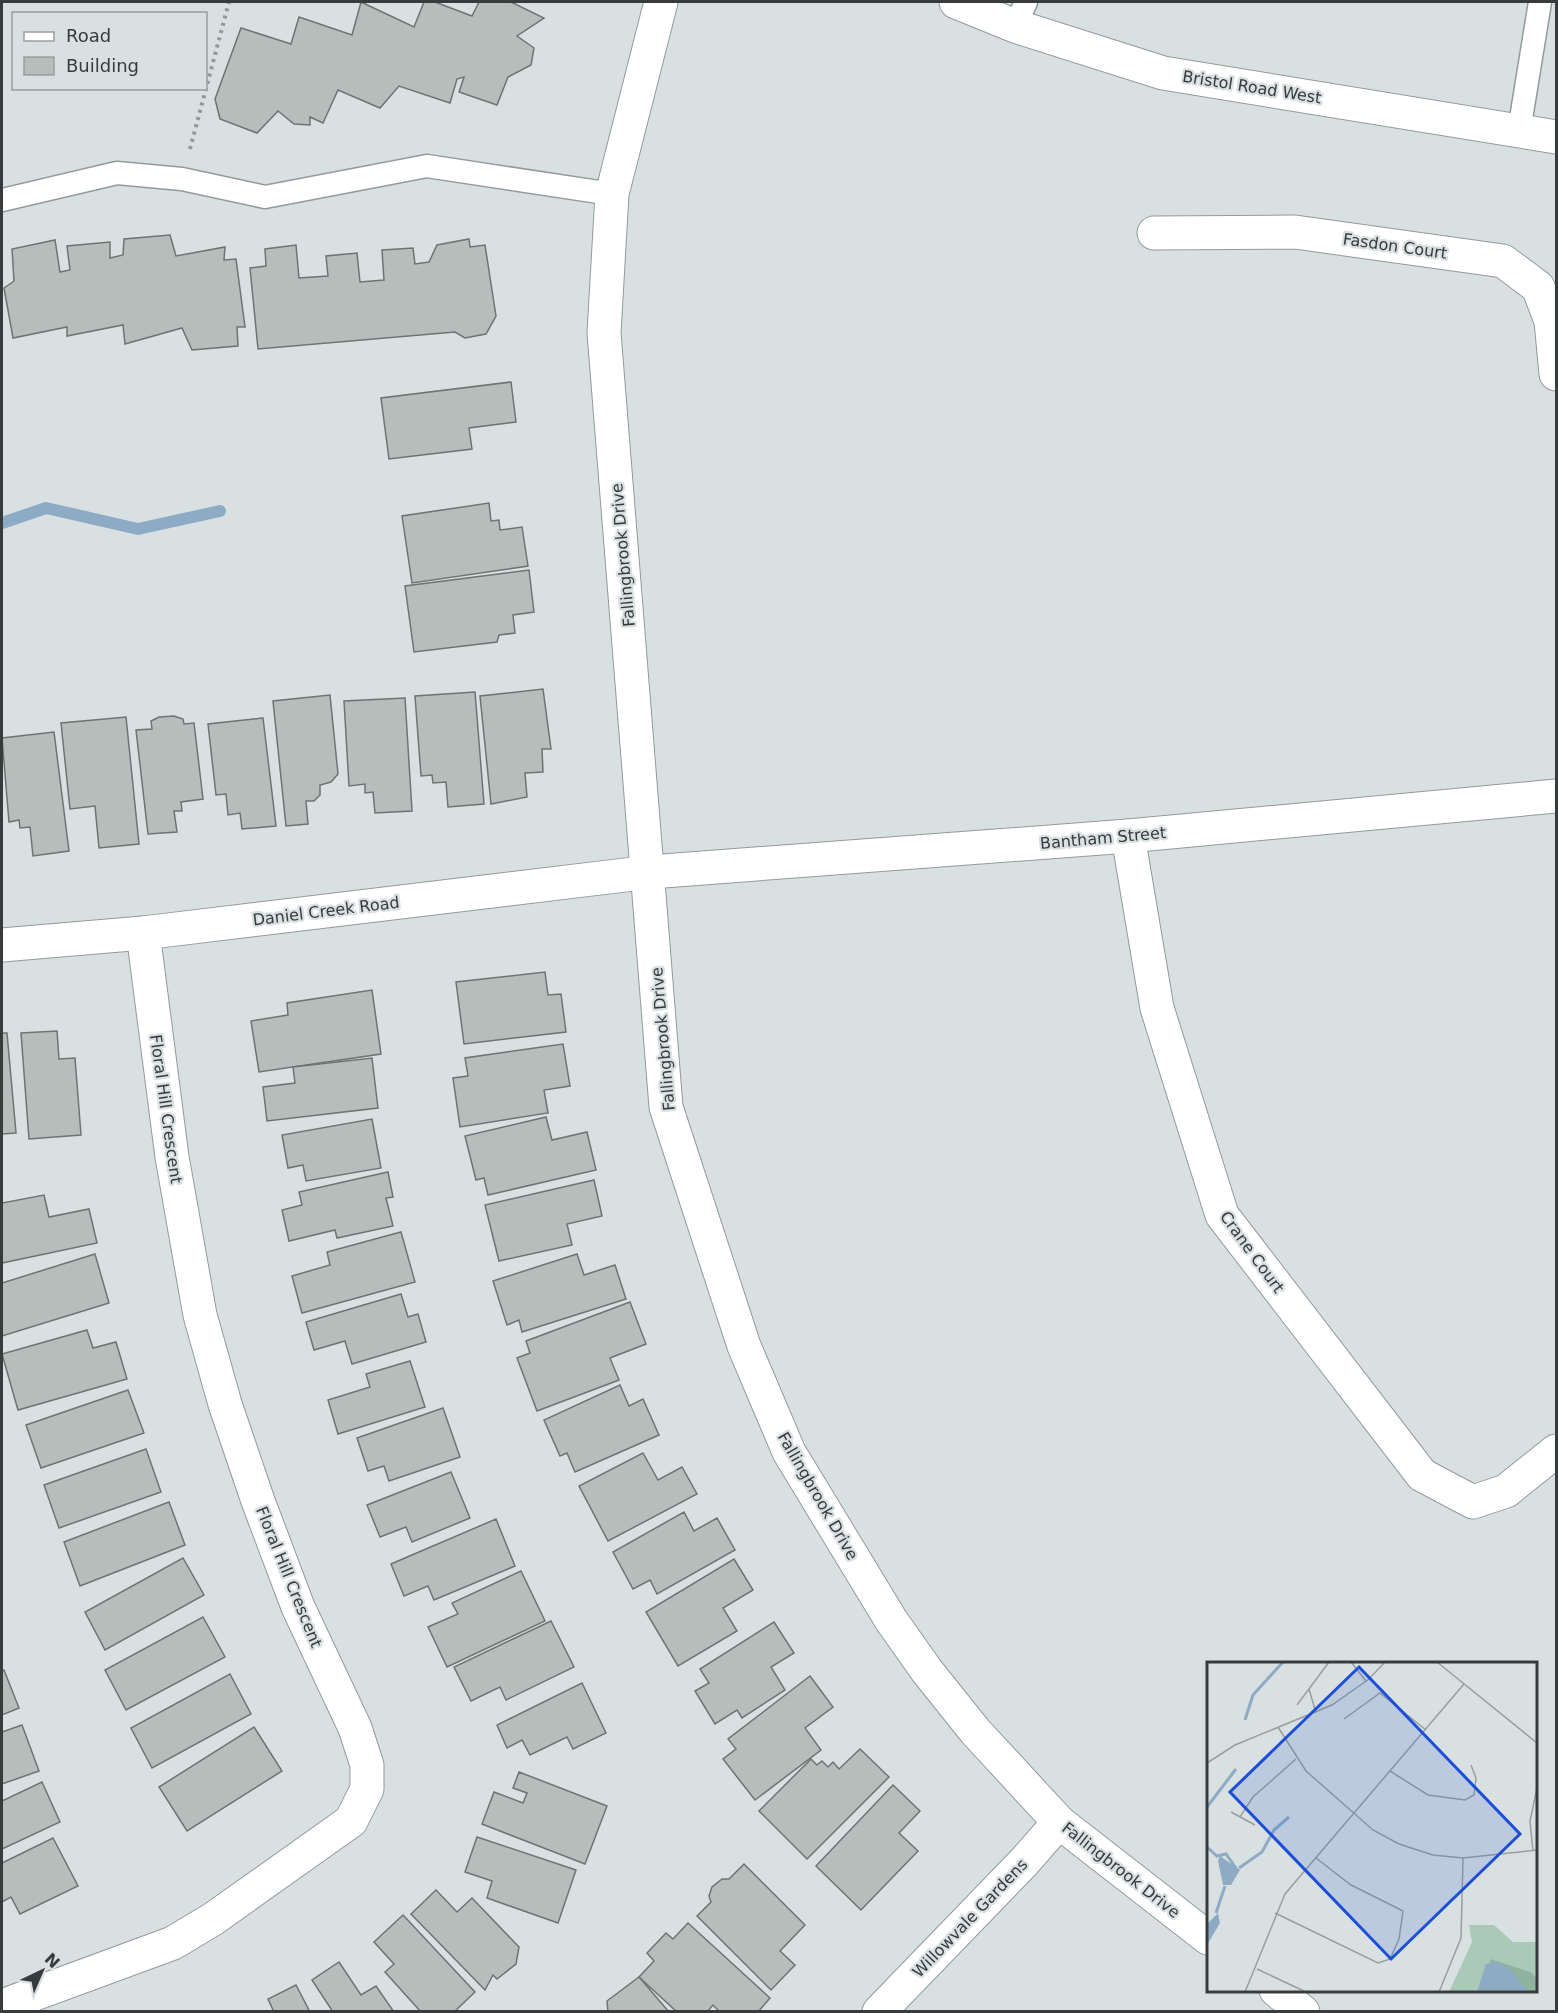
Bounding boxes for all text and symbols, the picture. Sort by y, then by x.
legend [12,12,207,90]
text: Road [66,25,111,46]
text: Building [66,55,139,76]
street label: Bristol Road West [1181,67,1323,107]
street label: Fasdon Court [1342,229,1448,263]
street label: Fallingbrook Drive [607,482,639,628]
street label: Bantham Street [1039,823,1167,853]
street label: Daniel Creek Road [252,893,400,929]
street label: Fallingbrook Drive [647,966,679,1112]
street label: Floral Hill Crescent [146,1033,186,1185]
street label: Crane Court [1216,1207,1288,1297]
street label: Fallingbrook Drive [774,1429,862,1563]
street label: Floral Hill Crescent [252,1504,326,1650]
inset map [1207,1662,1537,1992]
street label: Fallingbrook Drive [1058,1818,1184,1922]
street label: Willowvale Gardens [909,1855,1031,1981]
north arrow [12,1941,72,2001]
text: N [41,1949,63,1972]

